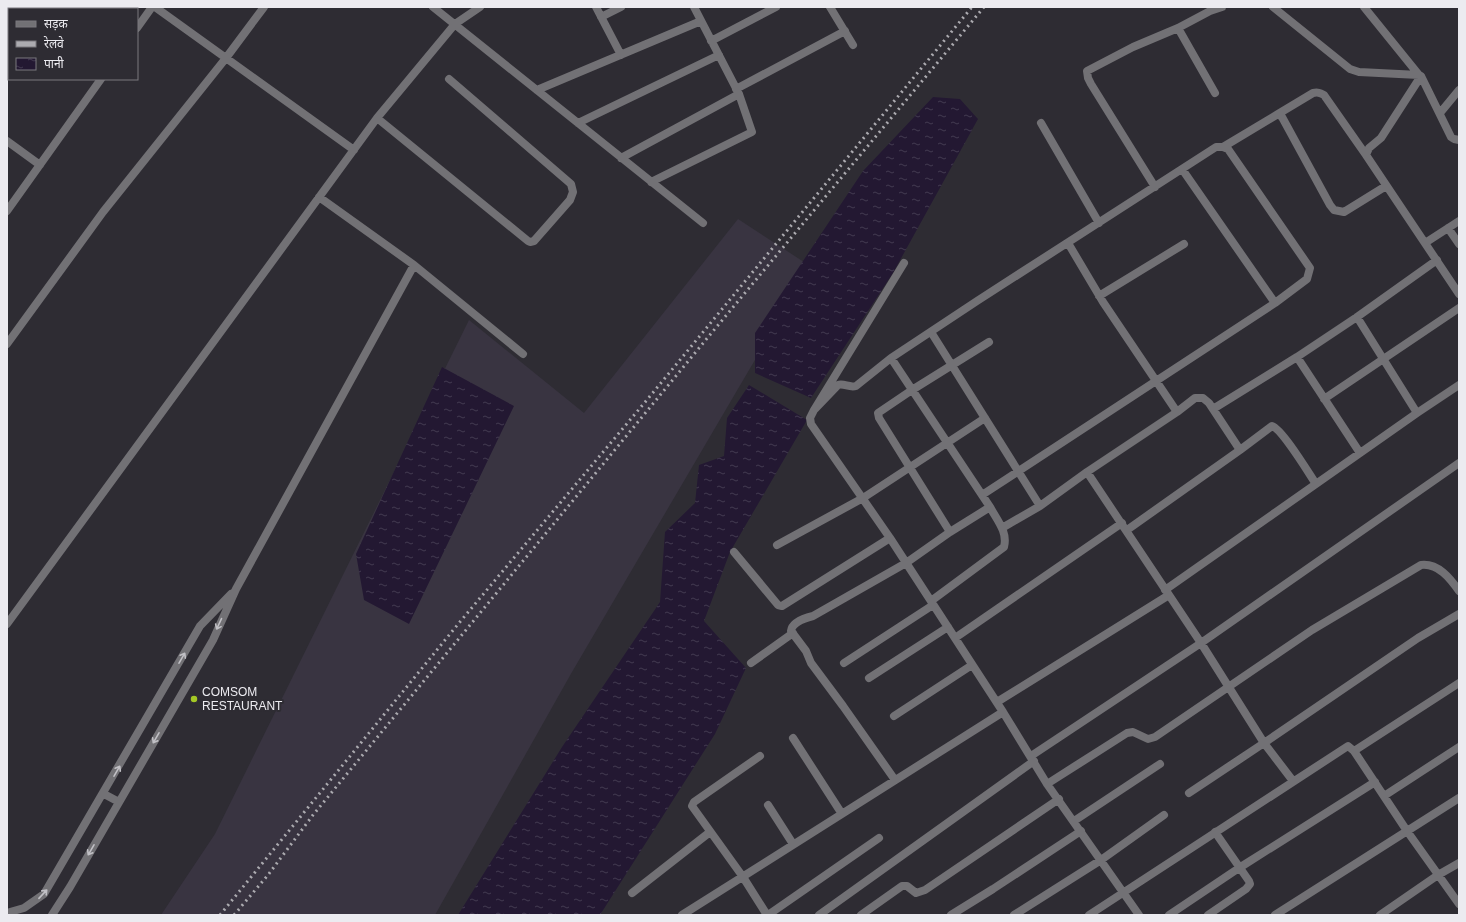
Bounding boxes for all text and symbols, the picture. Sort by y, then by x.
legend [8,8,138,80]
text: सड़क [44,17,69,31]
text: रेलवे [44,36,64,51]
text: पानी [44,56,65,71]
one-way arrow [215,618,223,630]
one-way arrow [179,652,187,664]
place label: COMSOM RESTAURANT [202,685,283,713]
marker: COMSOM RESTAURANT [189,694,199,704]
one-way arrow [151,731,159,743]
one-way arrow [113,766,121,777]
one-way arrow [86,844,94,856]
one-way arrow [38,889,48,899]

